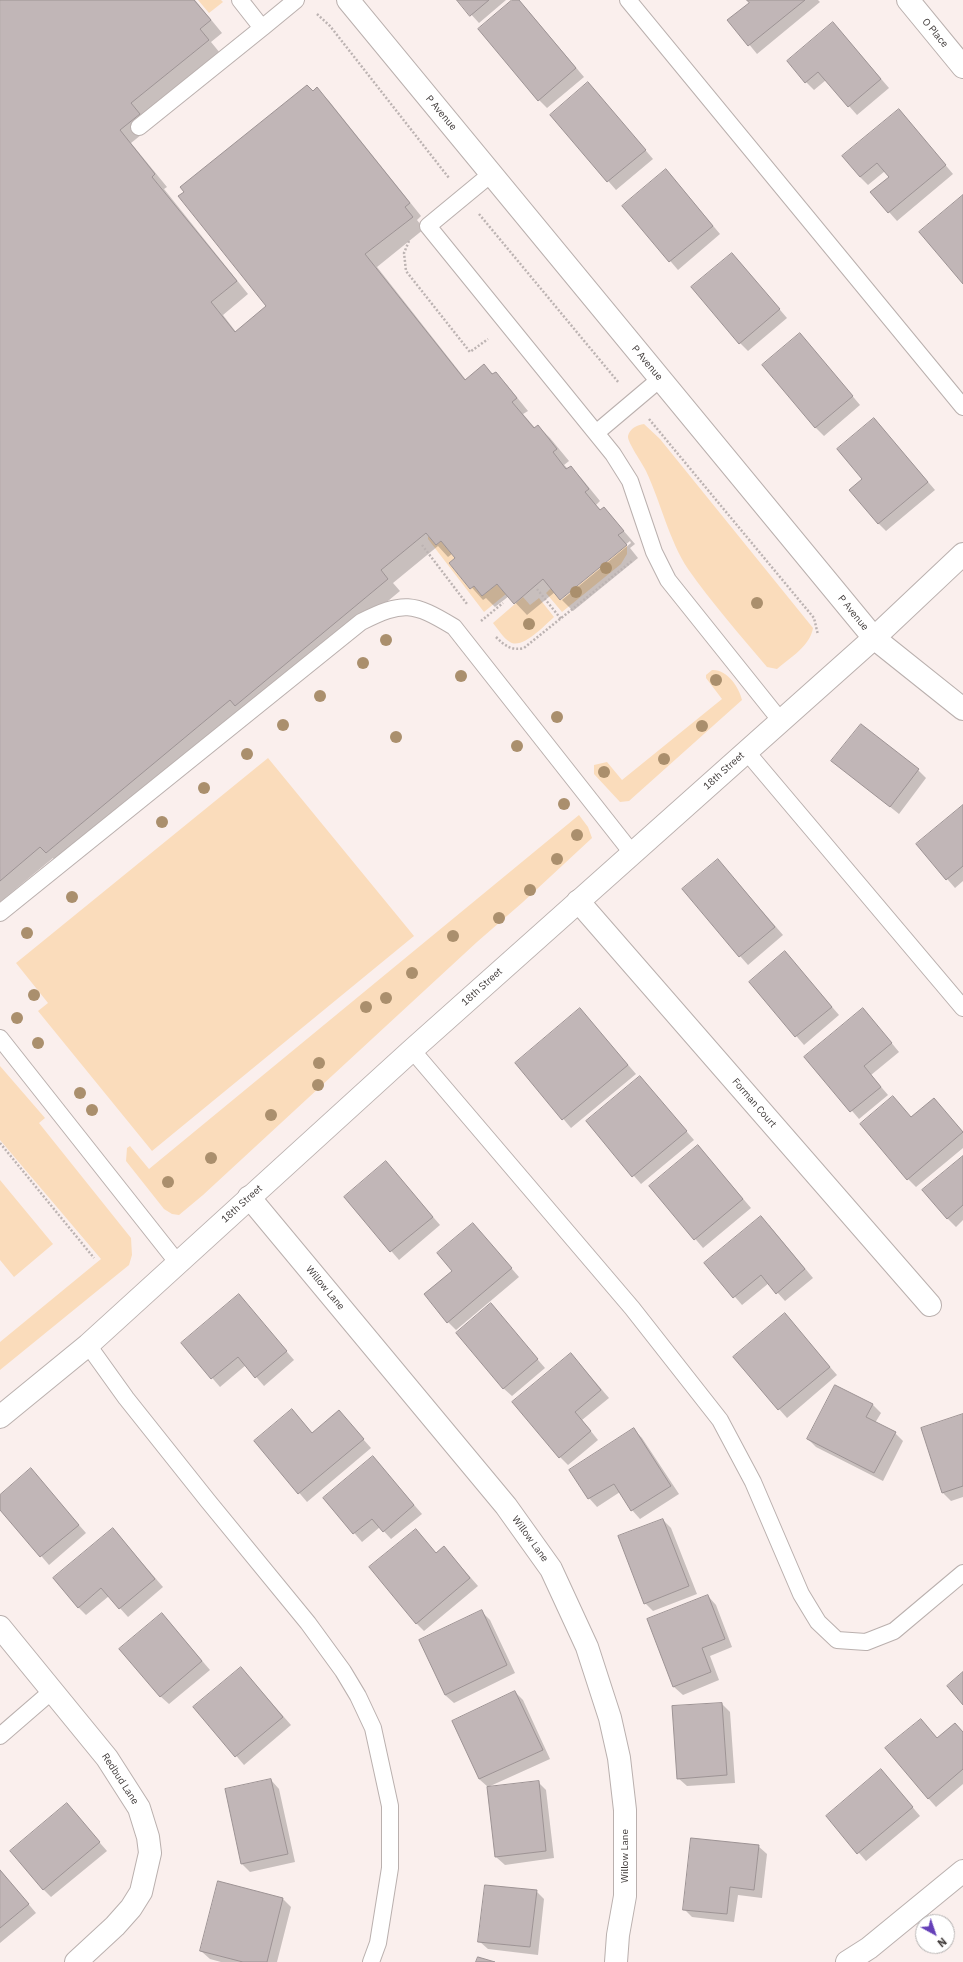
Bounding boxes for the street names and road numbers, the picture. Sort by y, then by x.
street label: O Place [919,16,951,50]
street label: P Avenue [423,93,459,133]
street label: P Avenue [629,343,665,383]
street label: P Avenue [835,593,871,633]
street label: 18th Street [701,749,747,793]
street label: 18th Street [459,965,505,1009]
street label: Forman Court [729,1076,779,1130]
street label: 18th Street [219,1182,265,1226]
street label: Willow Lane [303,1263,347,1313]
street label: Willow Lane [509,1514,551,1564]
street label: Redbud Lane [99,1751,141,1807]
street label: Willow Lane [619,1829,631,1883]

